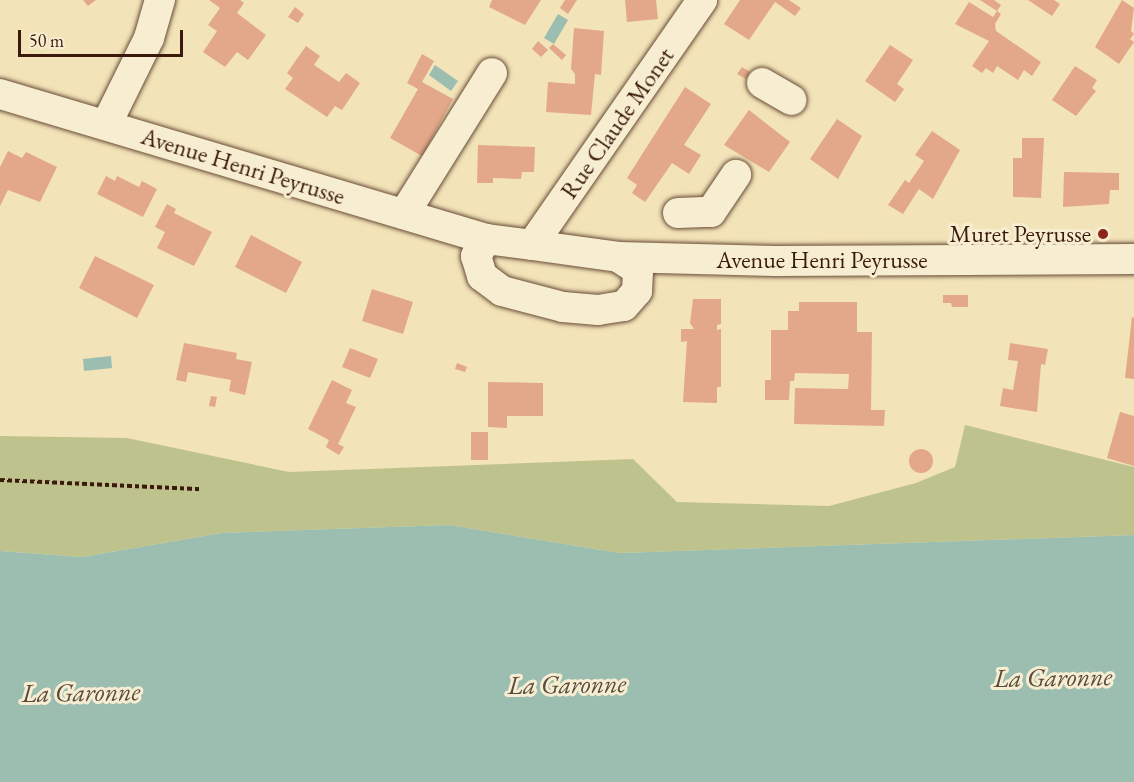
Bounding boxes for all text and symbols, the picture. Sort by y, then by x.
scale bar [21,18,186,56]
text: 50 m [29,29,64,52]
street label: Rue Claude Monet [554,42,680,204]
street label: Avenue Henri Peyrusse [138,121,348,211]
place label: Muret Peyrusse [950,220,1091,248]
marker: Muret Peyrusse [1096,227,1110,241]
street label: Avenue Henri Peyrusse [716,246,928,274]
water label: La Garonne [993,661,1113,695]
water label: La Garonne [507,668,627,702]
water label: La Garonne [21,676,141,710]

